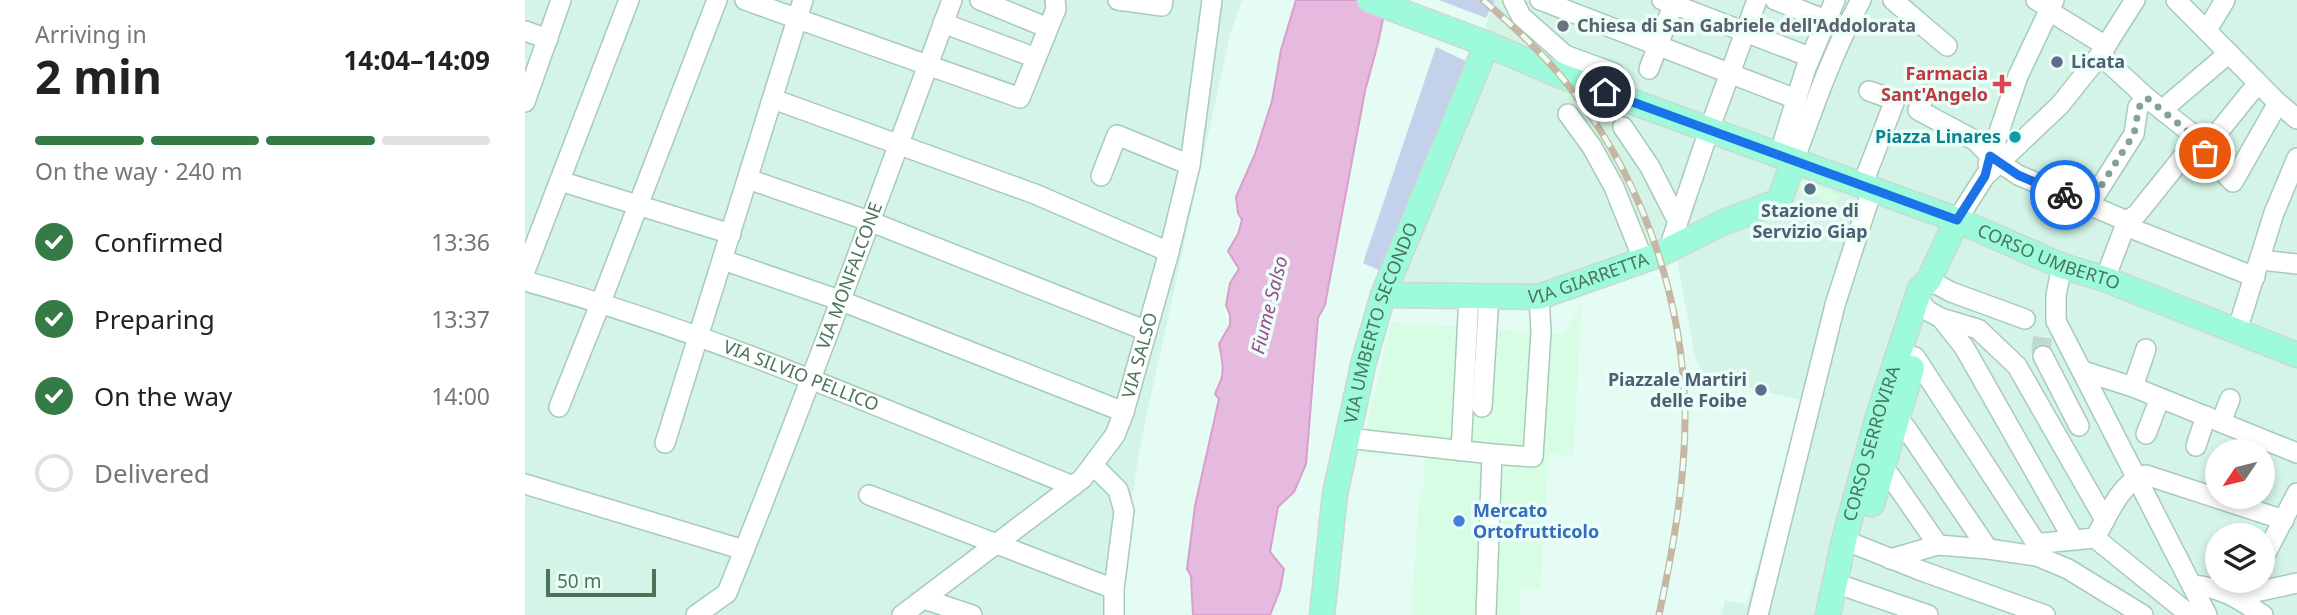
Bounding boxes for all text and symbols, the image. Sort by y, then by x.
place label: Chiesa di San Gabriele dell'Addolorata [1577,13,1916,37]
text: Arriving in [35,18,147,50]
marker: Chiesa di San Gabriele dell'Addolorata [1555,18,1571,34]
text: 14:04–14:09 [343,42,490,78]
text: 2 min [35,45,162,107]
place label: Licata [2071,49,2125,73]
marker: Licata [2049,54,2065,70]
place label: Farmacia Sant'Angelo [1881,61,1988,106]
pin [1575,62,1635,122]
icon: home [1586,73,1624,111]
marker: Farmacia Sant'Angelo [1994,76,2010,92]
pin [2175,123,2235,183]
place label: Piazza Linares [1875,124,2001,148]
marker: Piazza Linares [2007,129,2023,145]
icon: bag [2186,134,2224,172]
text: On the way · 240 m [35,155,242,187]
courier [2030,160,2100,230]
icon: bike [2046,176,2084,214]
marker: Stazione di Servizio Giap [1802,181,1818,197]
street label: VIA MONFALCONE [810,198,887,353]
place label: Stazione di Servizio Giap [1752,198,1868,243]
street label: CORSO UMBERTO [1974,218,2124,295]
street label: VIA UMBERTO SECONDO [1338,219,1423,426]
icon: check [35,223,73,261]
text: Confirmed [94,224,224,260]
text: 13:36 [431,226,490,258]
street label: VIA GIARRETTA [1527,246,1652,308]
water label: Fiume Salso [1244,253,1294,357]
icon: check [35,300,73,338]
text: Preparing [94,301,215,337]
text: 13:37 [431,303,490,335]
street label: VIA SALSO [1115,310,1162,401]
street label: VIA SILVIO PELLICO [720,334,883,416]
street label: CORSO SERROVIRA [1837,362,1905,524]
place label: Piazzale Martiri delle Foibe [1608,367,1747,412]
icon: check [35,377,73,415]
text: On the way [94,378,232,414]
text: 14:00 [431,380,490,412]
marker: Piazzale Martiri delle Foibe [1753,382,1769,398]
north arrow [2205,439,2275,509]
map controls [2205,439,2275,593]
text: Delivered [94,455,210,491]
place label: Mercato Ortofrutticolo [1473,498,1599,543]
marker: Mercato Ortofrutticolo [1451,513,1467,529]
button: layers [2205,523,2275,593]
scale bar [546,566,656,598]
text: 50 m [557,568,601,594]

